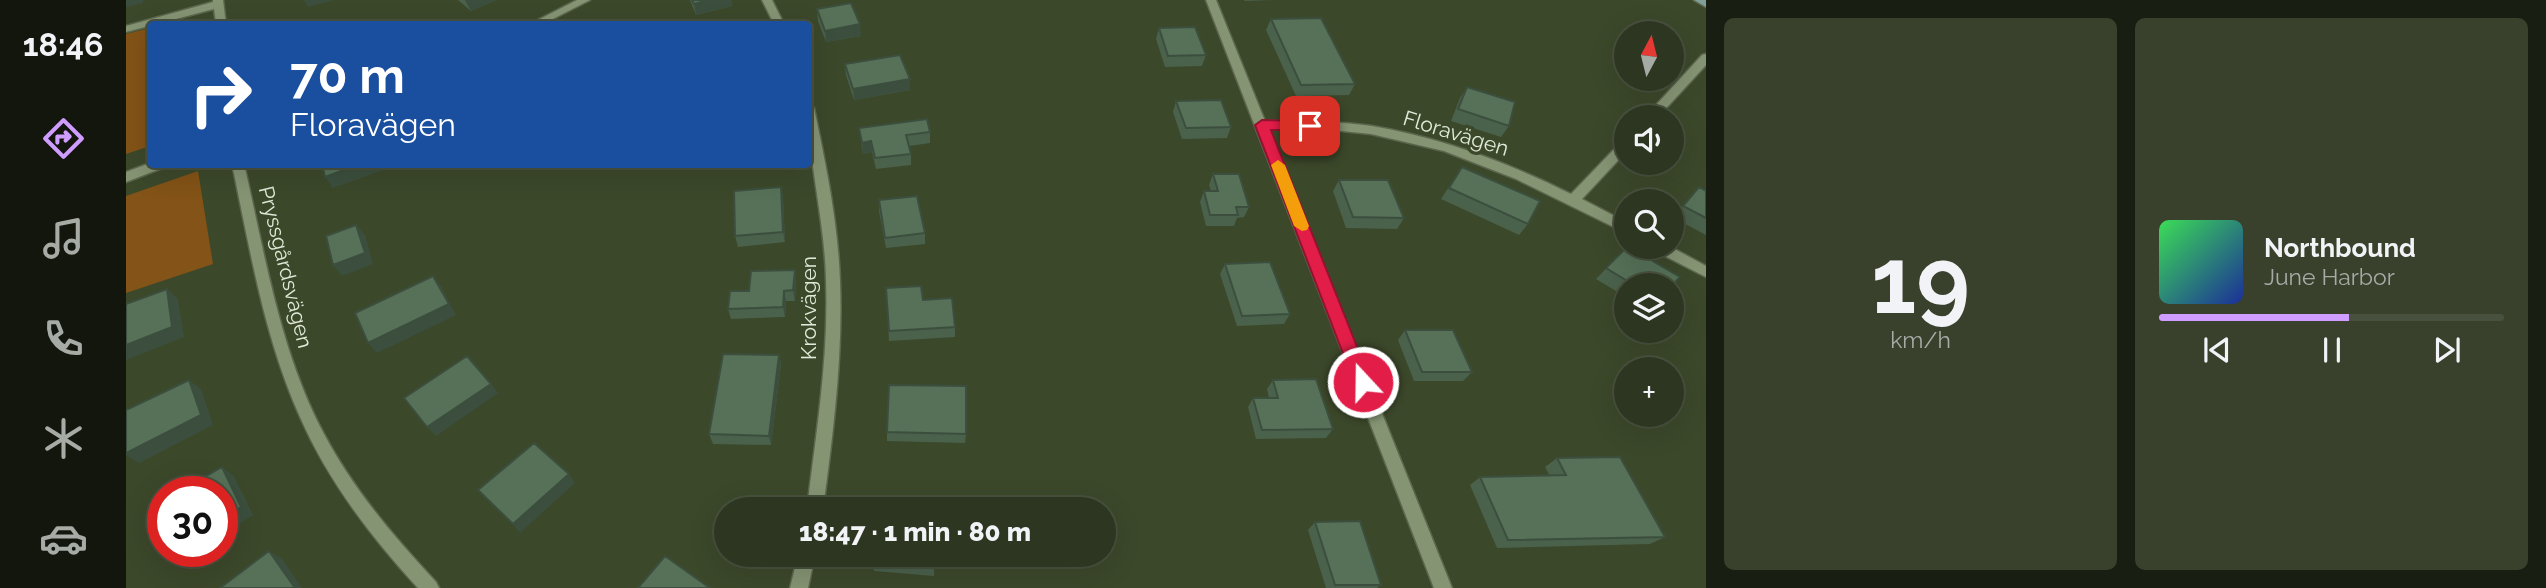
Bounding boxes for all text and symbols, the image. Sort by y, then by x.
north arrow [1614,21,1684,91]
map controls [1614,21,1684,427]
text: 18:46 [23,26,103,63]
text: 70 m [290,47,405,104]
icon: right [175,49,266,140]
pin [1280,96,1340,156]
street label: Floravägen [1400,105,1512,161]
button: sound [1614,105,1684,175]
text: Floravägen [290,106,456,143]
icon: arrive [1291,107,1329,145]
icon: directions [39,114,88,163]
street label: Pryssgårdsvägen [254,183,318,351]
button: search [1614,189,1684,259]
icon: music [39,214,88,263]
text: 19 [1871,227,1970,334]
text: Northbound [2264,233,2416,263]
street label: Krokvägen [796,256,821,360]
text: June Harbor [2264,263,2395,290]
button: layers [1614,273,1684,343]
icon: phone [39,314,88,363]
text: km/h [1890,326,1951,353]
icon: previous [2198,331,2236,369]
icon: pause [2313,331,2351,369]
icon: next [2428,331,2466,369]
position arrow [1326,345,1400,419]
button: + [1614,357,1684,427]
icon: climate [39,414,88,463]
speed limit sign: 30 [147,476,238,567]
icon: car [39,514,88,563]
text: 18:47 · 1 min · 80 m [799,517,1031,547]

